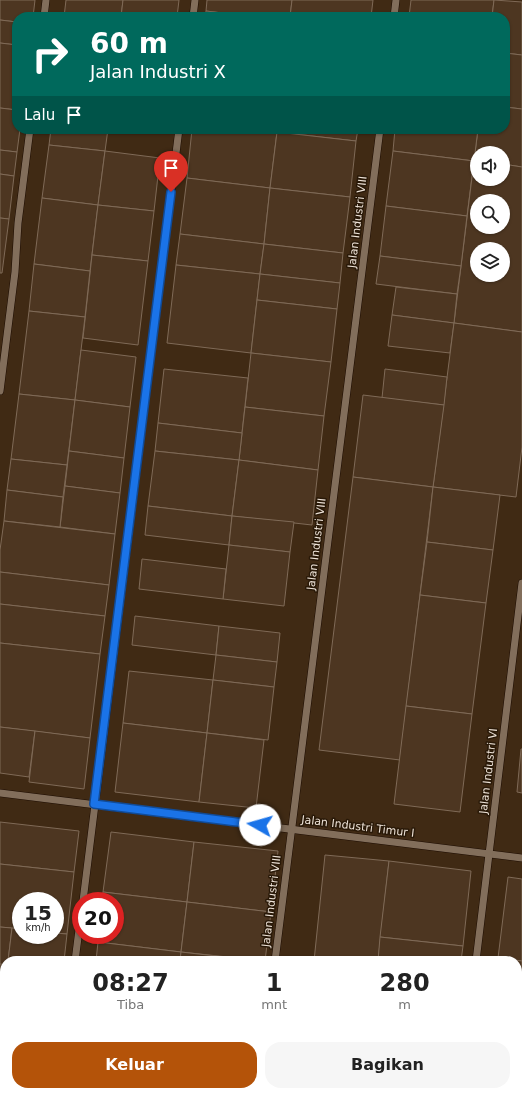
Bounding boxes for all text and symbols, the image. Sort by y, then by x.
text: 60 m [90,27,168,60]
icon: right [24,28,76,80]
text: Jalan Industri X [90,61,226,82]
icon: arrive [63,104,85,126]
text: Lalu [24,106,55,124]
map controls [470,146,510,282]
button: sound [470,146,510,186]
pin [154,151,188,192]
icon: arrive [160,157,182,179]
street label: Jalan Industri VIII [345,175,370,270]
button: search [470,194,510,234]
button: layers [470,242,510,282]
street label: Jalan Industri VIII [304,497,329,592]
street label: Jalan Industri VI [477,727,500,816]
position arrow [239,804,281,846]
street label: Jalan Industri Timur I [300,813,415,840]
street label: Jalan Industri VIII [259,854,284,949]
speed limit sign: 20 [72,892,124,944]
text: 15 [24,901,52,925]
text: km/h [25,922,51,933]
text: 08:27 [92,969,169,997]
text: 1 [266,969,282,997]
text: 280 [379,969,430,997]
text: Tiba [117,997,144,1012]
text: mnt [261,997,287,1012]
text: m [398,997,411,1012]
button: Keluar [12,1042,257,1088]
button: Bagikan [265,1042,510,1088]

